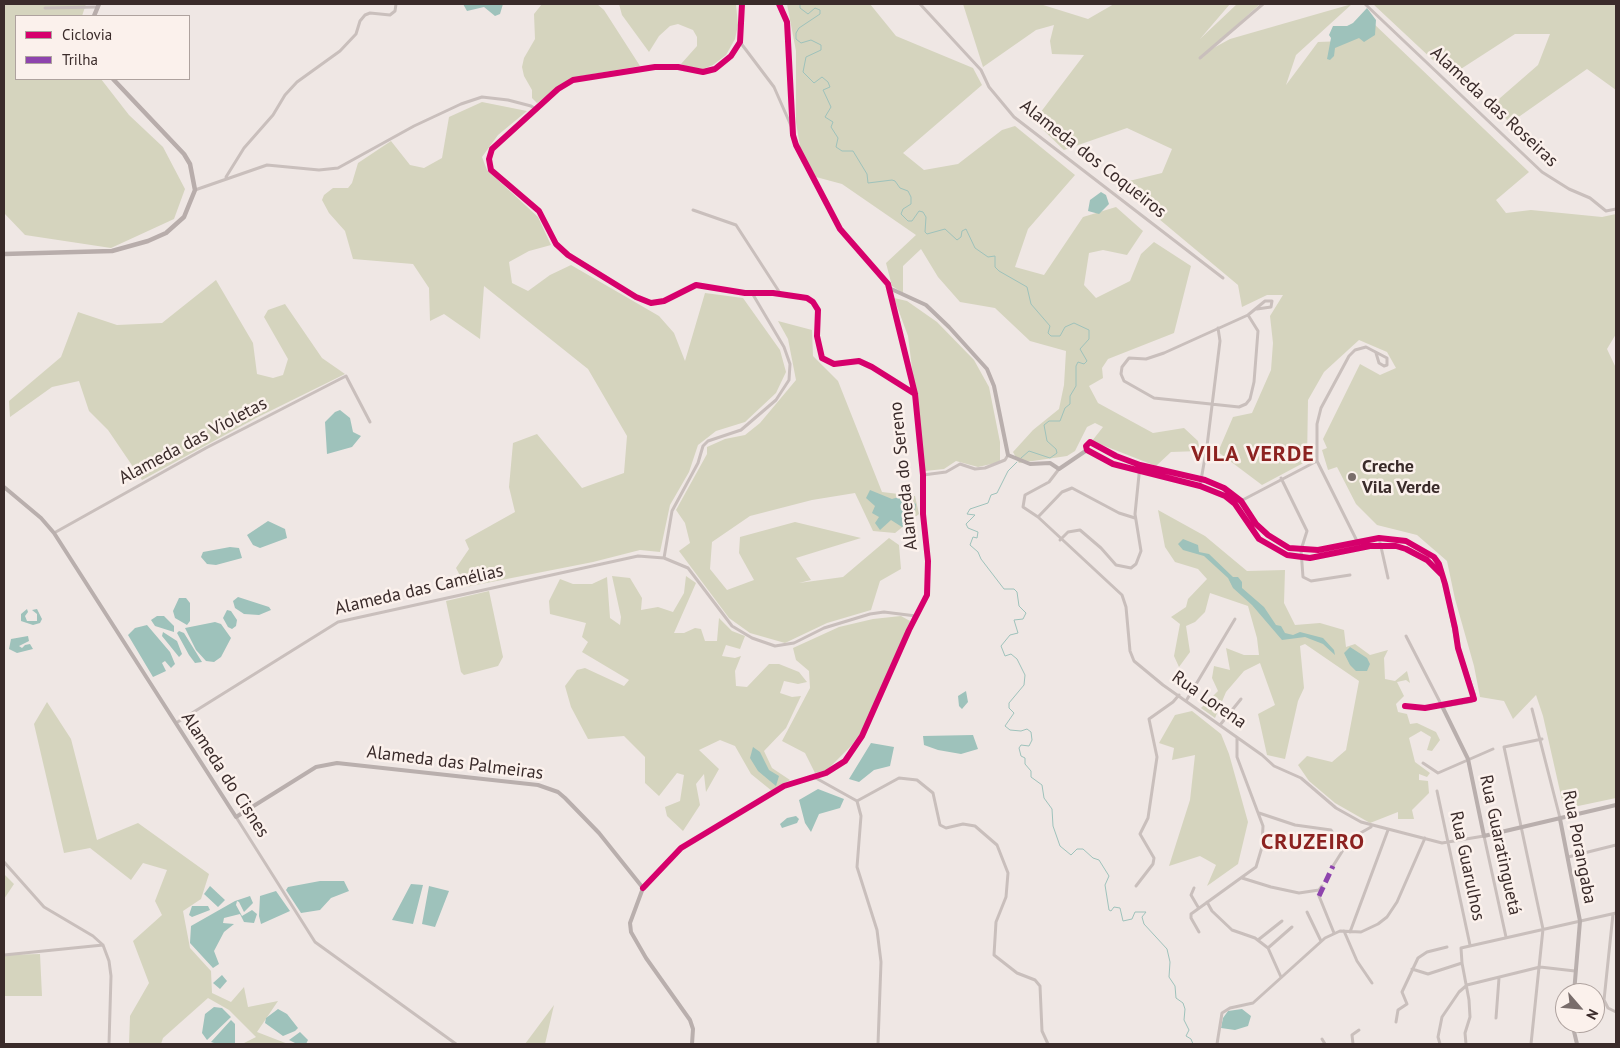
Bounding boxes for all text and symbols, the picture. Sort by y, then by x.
legend [15,15,190,80]
text: Ciclovia [62,25,112,44]
street label: Alameda das Roseiras [1426,42,1562,172]
text: Trilha [62,50,98,69]
street label: Alameda dos Coqueiros [1016,95,1170,223]
street label: Alameda das Violetas [115,393,271,489]
street label: Alameda do Sereno [885,401,923,551]
district label: VILA VERDE [1190,442,1316,468]
place label: Creche Vila Verde [1362,456,1440,498]
marker: Creche Vila Verde [1346,471,1358,483]
street label: Alameda das Camélias [333,560,505,620]
street label: Rua Lorena [1168,667,1250,733]
street label: Alameda do Cisnes [176,708,274,842]
street label: Alameda das Palmeiras [365,741,545,785]
street label: Rua Guaratinguetá [1475,773,1525,917]
street label: Rua Porangaba [1557,788,1601,906]
street label: Rua Guarulhos [1445,809,1489,923]
district label: CRUZEIRO [1260,830,1366,856]
north arrow [1555,983,1605,1033]
text: N [1582,1006,1603,1023]

